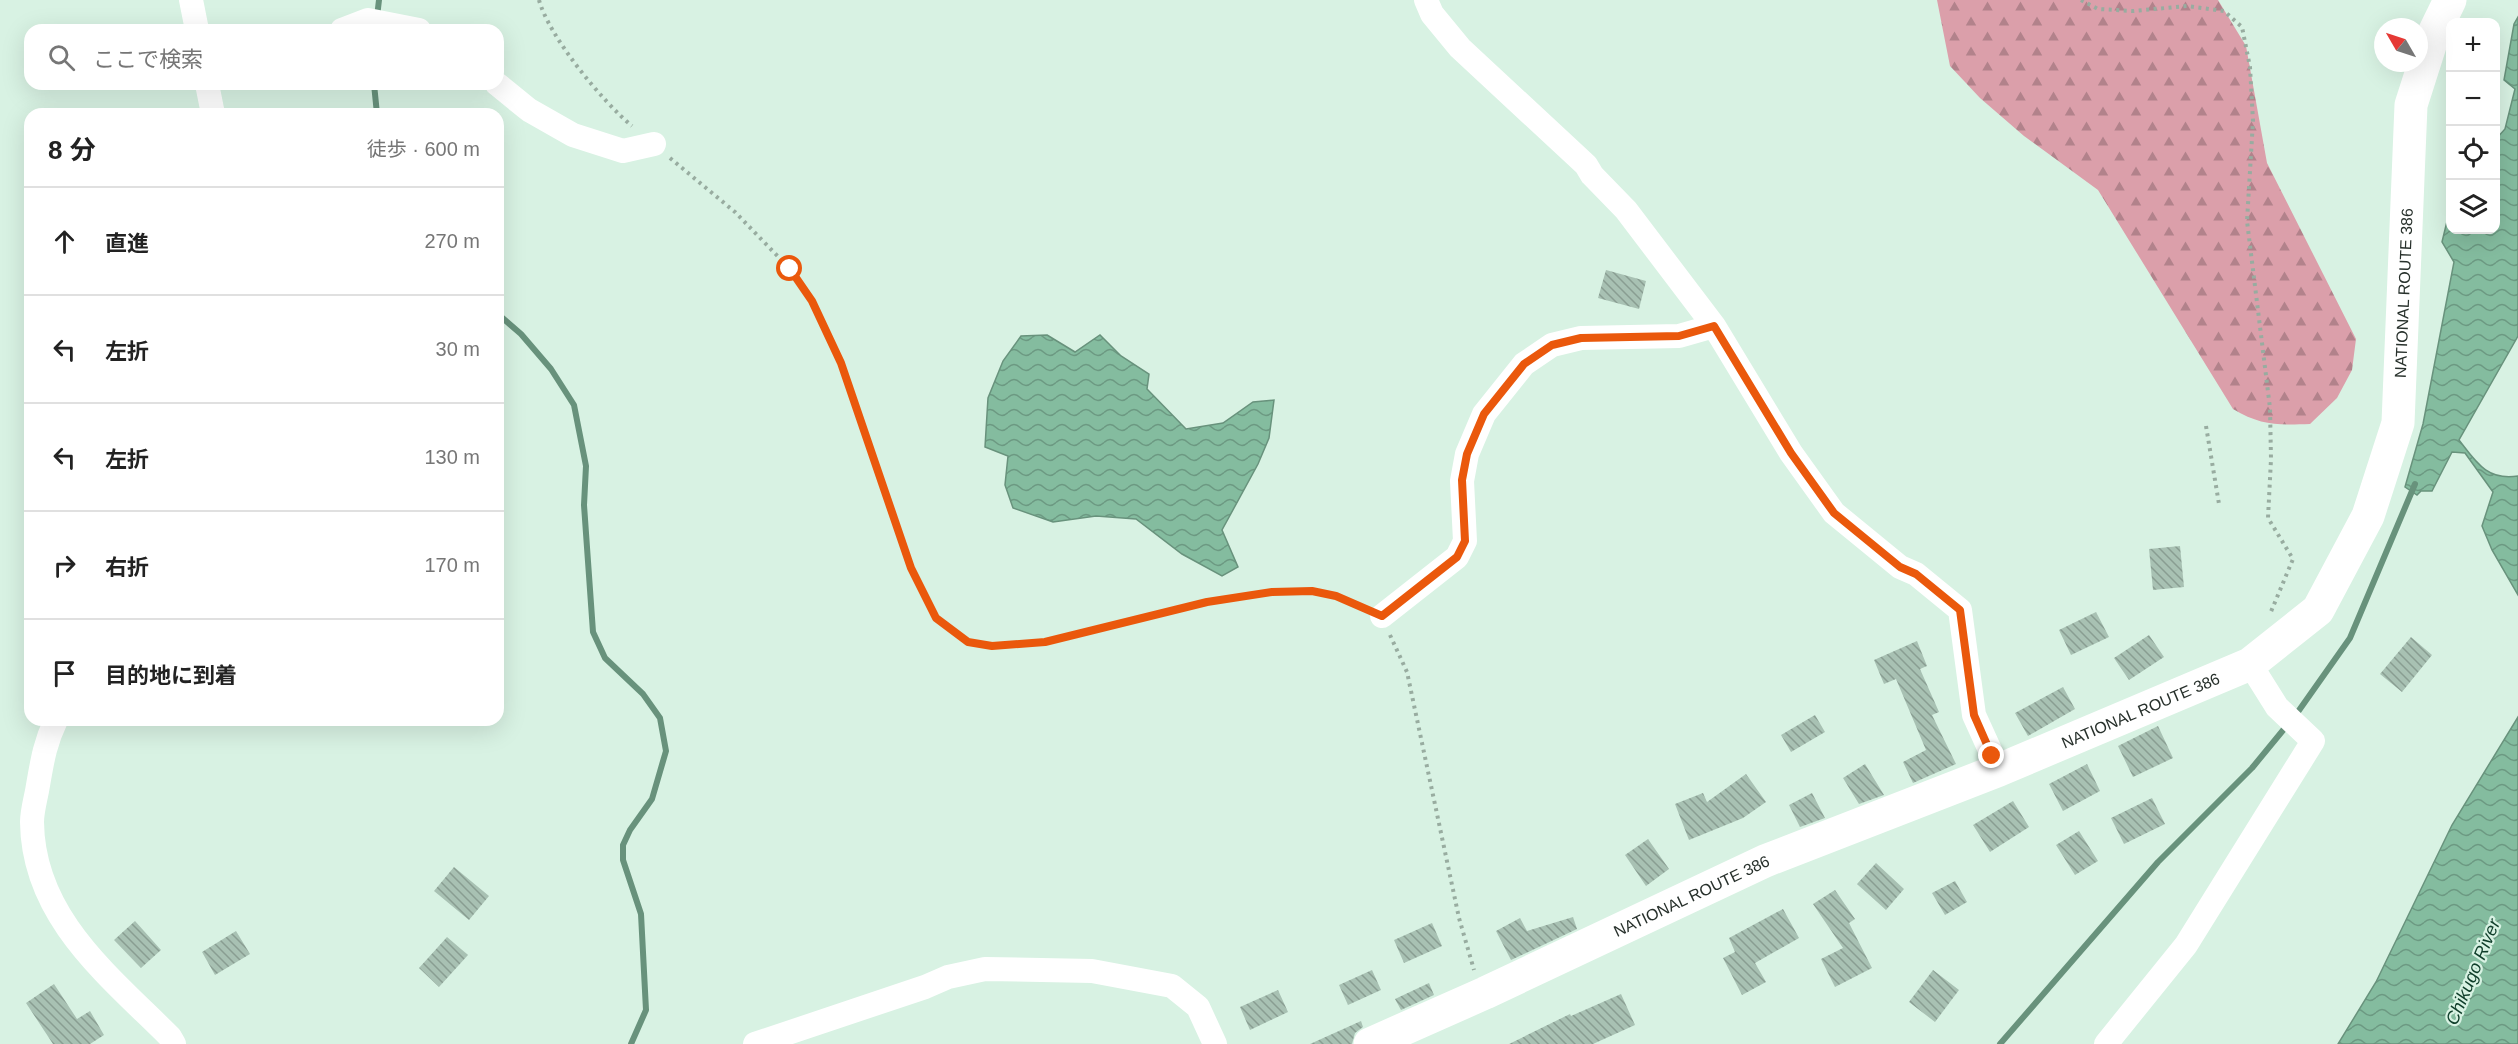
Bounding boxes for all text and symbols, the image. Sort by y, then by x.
north arrow [2374,18,2428,72]
map controls [2446,18,2500,234]
button: + [2446,18,2500,72]
search box [24,24,504,90]
icon: search [45,41,78,74]
text: ここで検索 [93,47,203,72]
button: − [2446,72,2500,126]
button: locate [2446,126,2500,180]
text: 8 分 [48,135,96,165]
text: 徒歩 · 600 m [367,138,480,160]
button: layers [2446,180,2500,234]
street label: NATIONAL ROUTE 386 [2392,208,2416,378]
icon: ahead [48,225,81,258]
text: 270 m [424,230,480,252]
text: 直進 [105,231,149,256]
route start [776,255,802,281]
icon: left [48,333,81,366]
text: 30 m [436,338,480,360]
text: 左折 [105,339,149,364]
icon: left [48,441,81,474]
text: 130 m [424,446,480,468]
text: 左折 [105,447,149,472]
icon: right [48,549,81,582]
text: 170 m [424,554,480,576]
text: 右折 [105,555,149,580]
icon: arrive [48,657,81,690]
text: 目的地に到着 [105,663,237,688]
street label: NATIONAL ROUTE 386 [2059,670,2222,752]
route end [1978,742,2004,768]
street label: NATIONAL ROUTE 386 [1611,852,1772,940]
water label: Chikugo River [2442,915,2505,1028]

